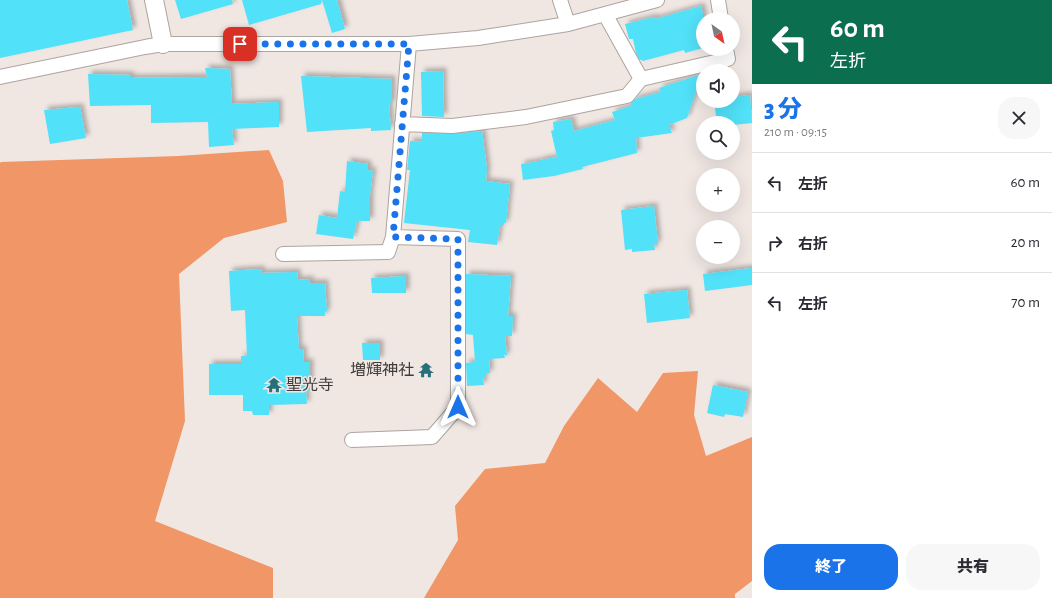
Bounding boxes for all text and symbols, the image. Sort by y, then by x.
north arrow [696,12,740,56]
map controls [696,12,740,264]
text: 60 m [830,15,885,43]
icon: left [764,16,816,68]
pin [223,27,257,61]
icon: arrive [229,33,251,55]
text: 左折 [830,53,866,71]
button: sound [696,64,740,108]
button: close [998,97,1040,139]
text: 3 分 [764,98,802,122]
button: search [696,116,740,160]
text: 210 m · 09:15 [764,126,827,139]
button: + [696,168,740,212]
icon: left [764,172,786,194]
text: 60 m [1011,175,1040,190]
text: 左折 [798,177,828,192]
button: − [696,220,740,264]
icon: right [764,232,786,254]
text: 20 m [1011,235,1040,250]
text: 右折 [798,237,828,252]
icon: left [764,292,786,314]
text: 70 m [1011,295,1040,310]
text: 左折 [798,297,828,312]
place label: 増輝神社 [350,361,414,378]
temple icon: 増輝神社 [417,361,435,379]
temple icon: 聖光寺 [265,376,283,394]
place label: 聖光寺 [286,376,334,393]
position arrow [437,386,479,428]
button: 終了 [764,544,898,590]
button: 共有 [906,544,1040,590]

